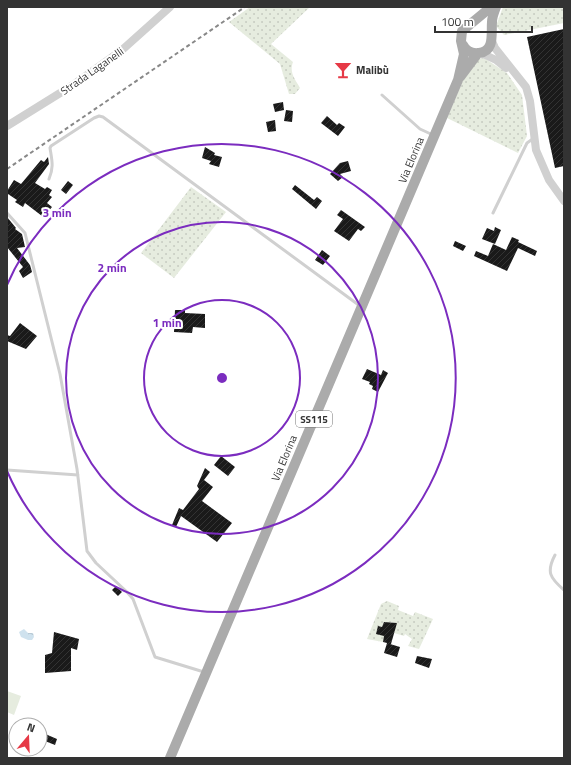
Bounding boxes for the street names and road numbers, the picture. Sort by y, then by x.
street label: Strada Laganelli [57,43,127,99]
street label: Via Elorina [394,134,428,186]
road number: SS115 [296,411,332,427]
street label: Via Elorina [267,432,301,484]

